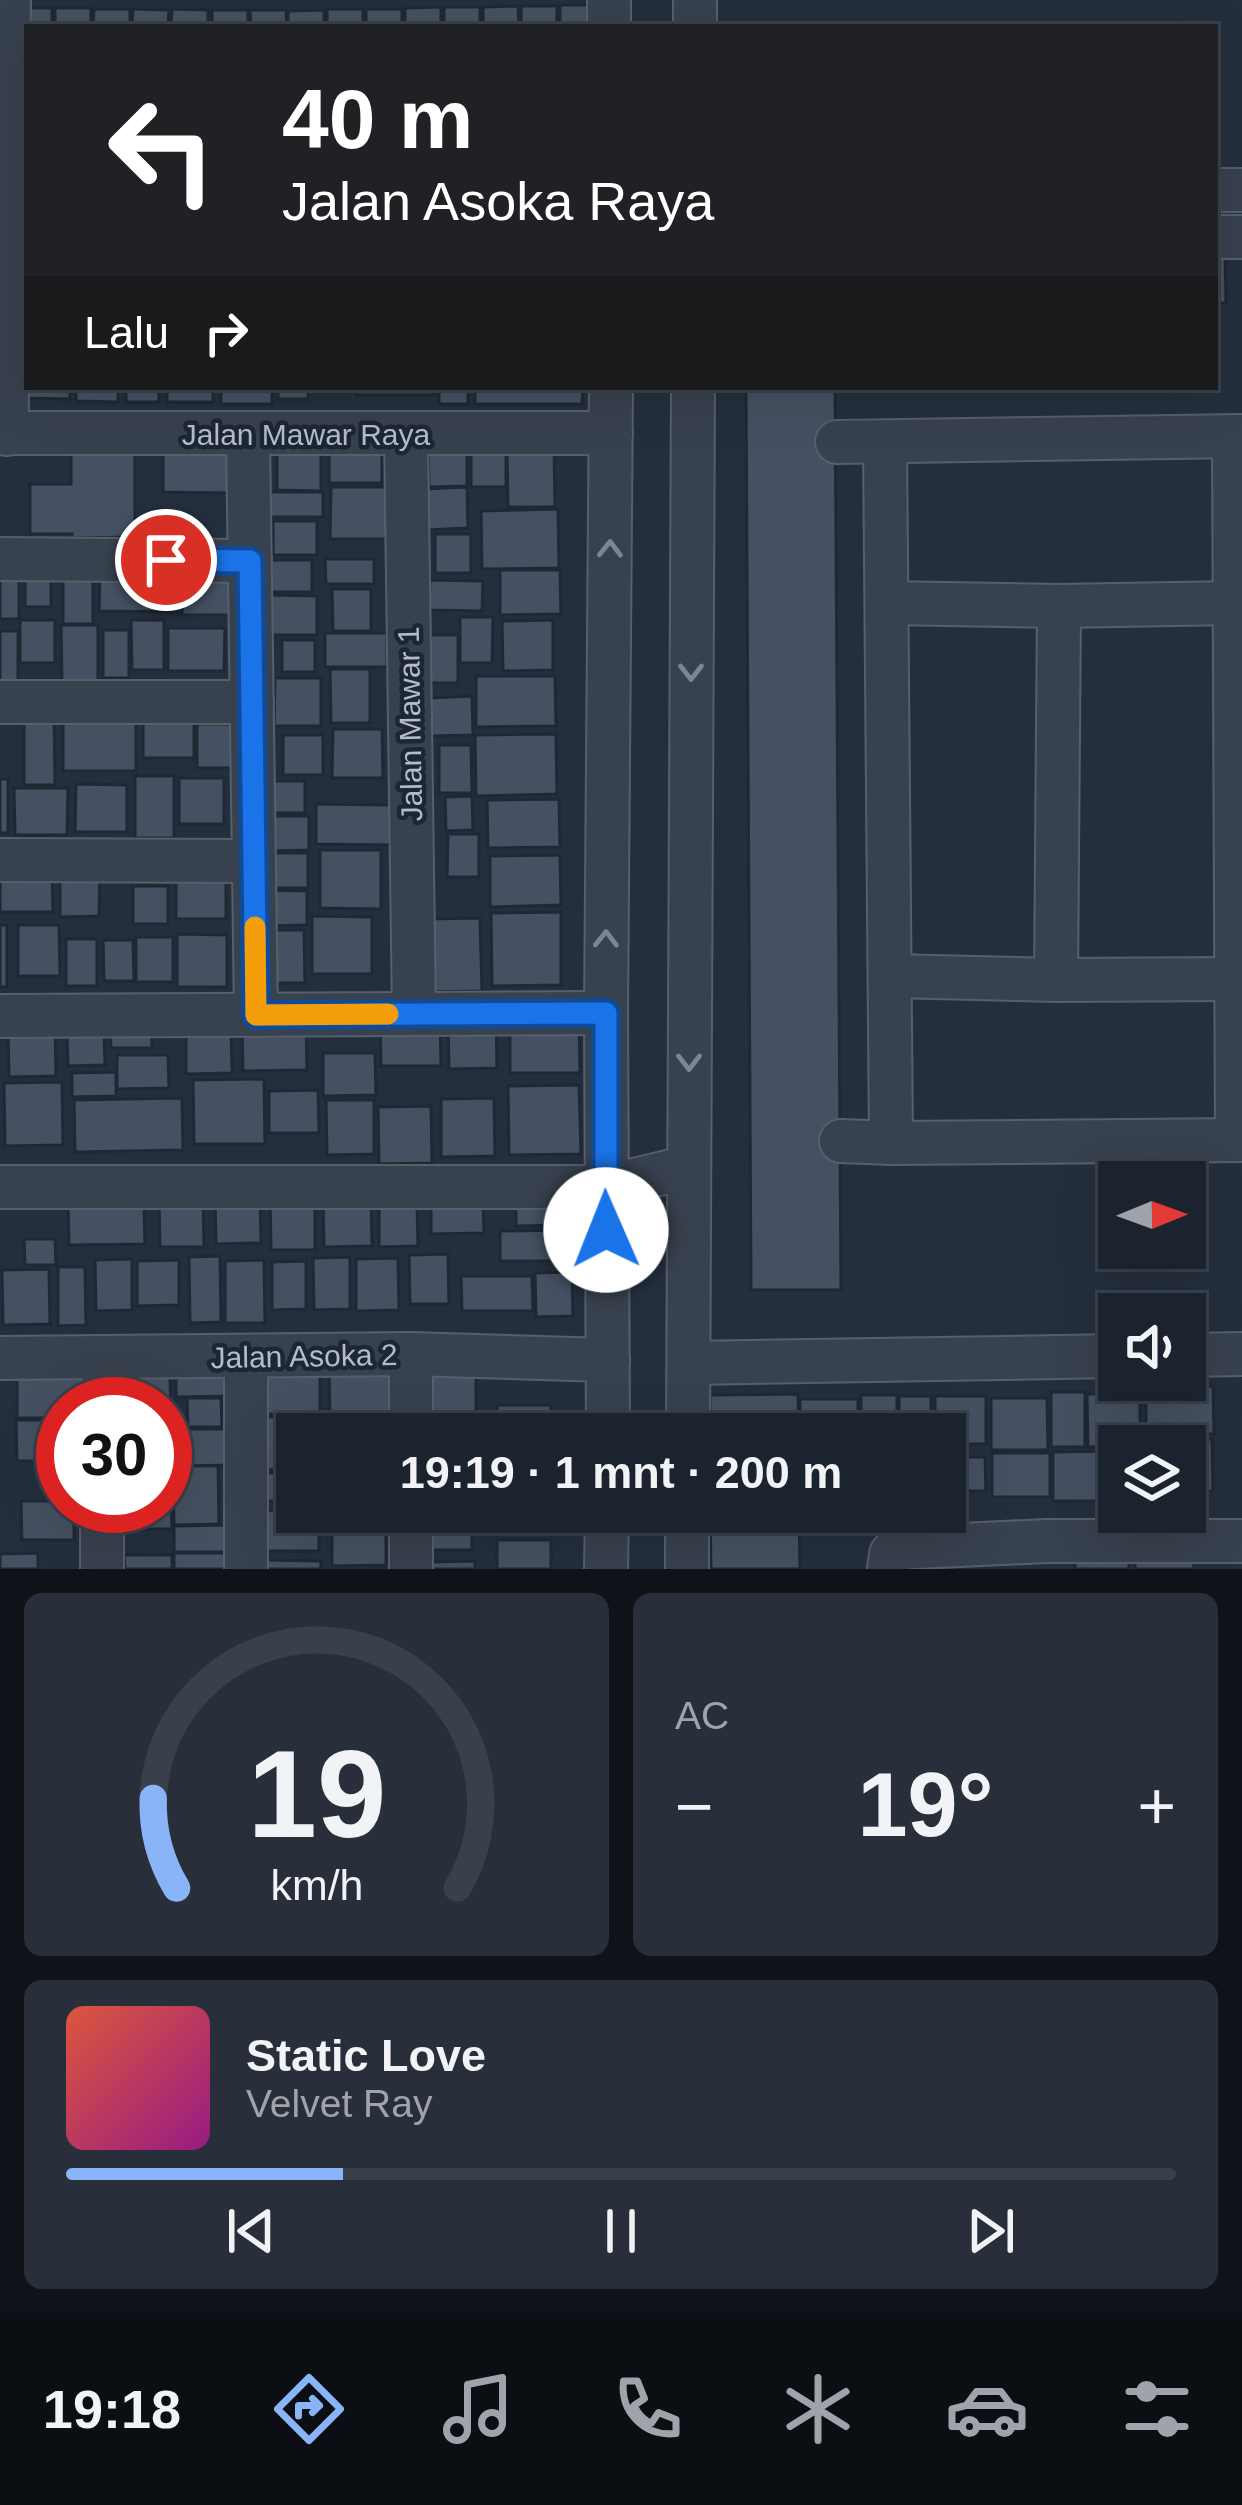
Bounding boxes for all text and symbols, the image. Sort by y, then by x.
icon: left [84,72,240,228]
text: 40 m [282,72,473,166]
text: Jalan Asoka Raya [282,171,714,231]
icon: right [193,300,259,366]
text: Lalu [84,307,169,358]
street label: Jalan Mawar Raya [182,418,431,451]
pin [115,509,217,611]
icon: arrive [133,527,199,593]
one-way arrow [597,539,623,557]
street label: Jalan Mawar 1 [392,626,428,822]
one-way arrow [679,663,705,682]
one-way arrow [593,929,619,948]
one-way arrow [676,1054,702,1072]
north arrow [1098,1161,1206,1269]
map controls [1098,1161,1206,1533]
position arrow [543,1167,669,1293]
button: sound [1098,1293,1206,1401]
street label: Jalan Asoka 2 [210,1338,398,1374]
speed limit sign: 30 [36,1377,192,1533]
button: layers [1098,1425,1206,1533]
text: 19:19 · 1 mnt · 200 m [400,1447,842,1498]
text: AC [675,1694,729,1737]
text: 19 [247,1724,386,1863]
text: 19° [857,1755,994,1855]
text: − [675,1769,714,1843]
text: + [1137,1769,1176,1843]
text: km/h [270,1860,363,1908]
text: Static Love [246,2030,486,2081]
text: Velvet Ray [246,2082,432,2125]
icon: previous [218,2198,284,2264]
icon: pause [588,2198,654,2264]
icon: next [958,2198,1024,2264]
icon: directions [267,2367,351,2451]
icon: music [436,2367,520,2451]
icon: phone [606,2367,690,2451]
icon: climate [776,2367,860,2451]
icon: car [945,2367,1029,2451]
icon: filters [1115,2367,1199,2451]
text: 19:18 [43,2379,181,2439]

